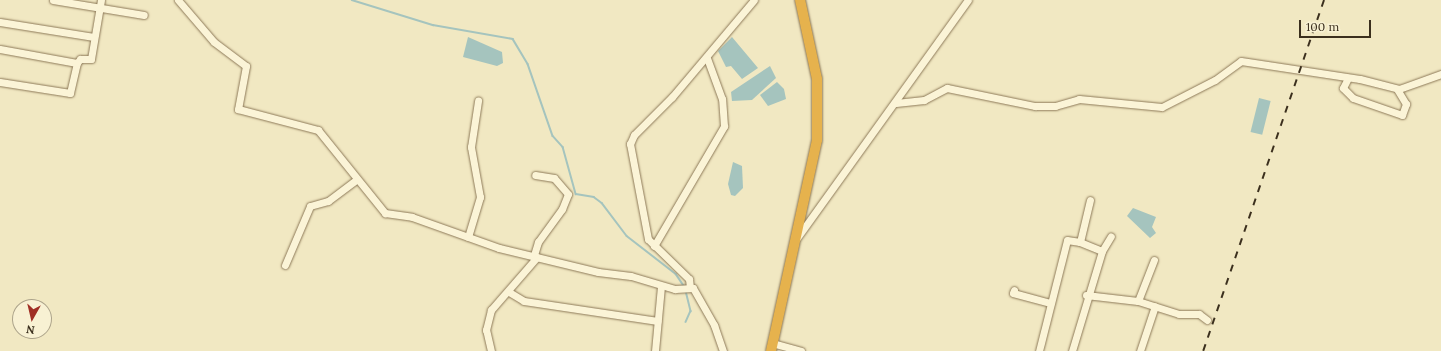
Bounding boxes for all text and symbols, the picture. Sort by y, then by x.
scale bar [1301,12,1373,38]
text: 100 m [1306,19,1339,34]
north arrow [12,299,52,339]
text: N [25,322,36,337]

